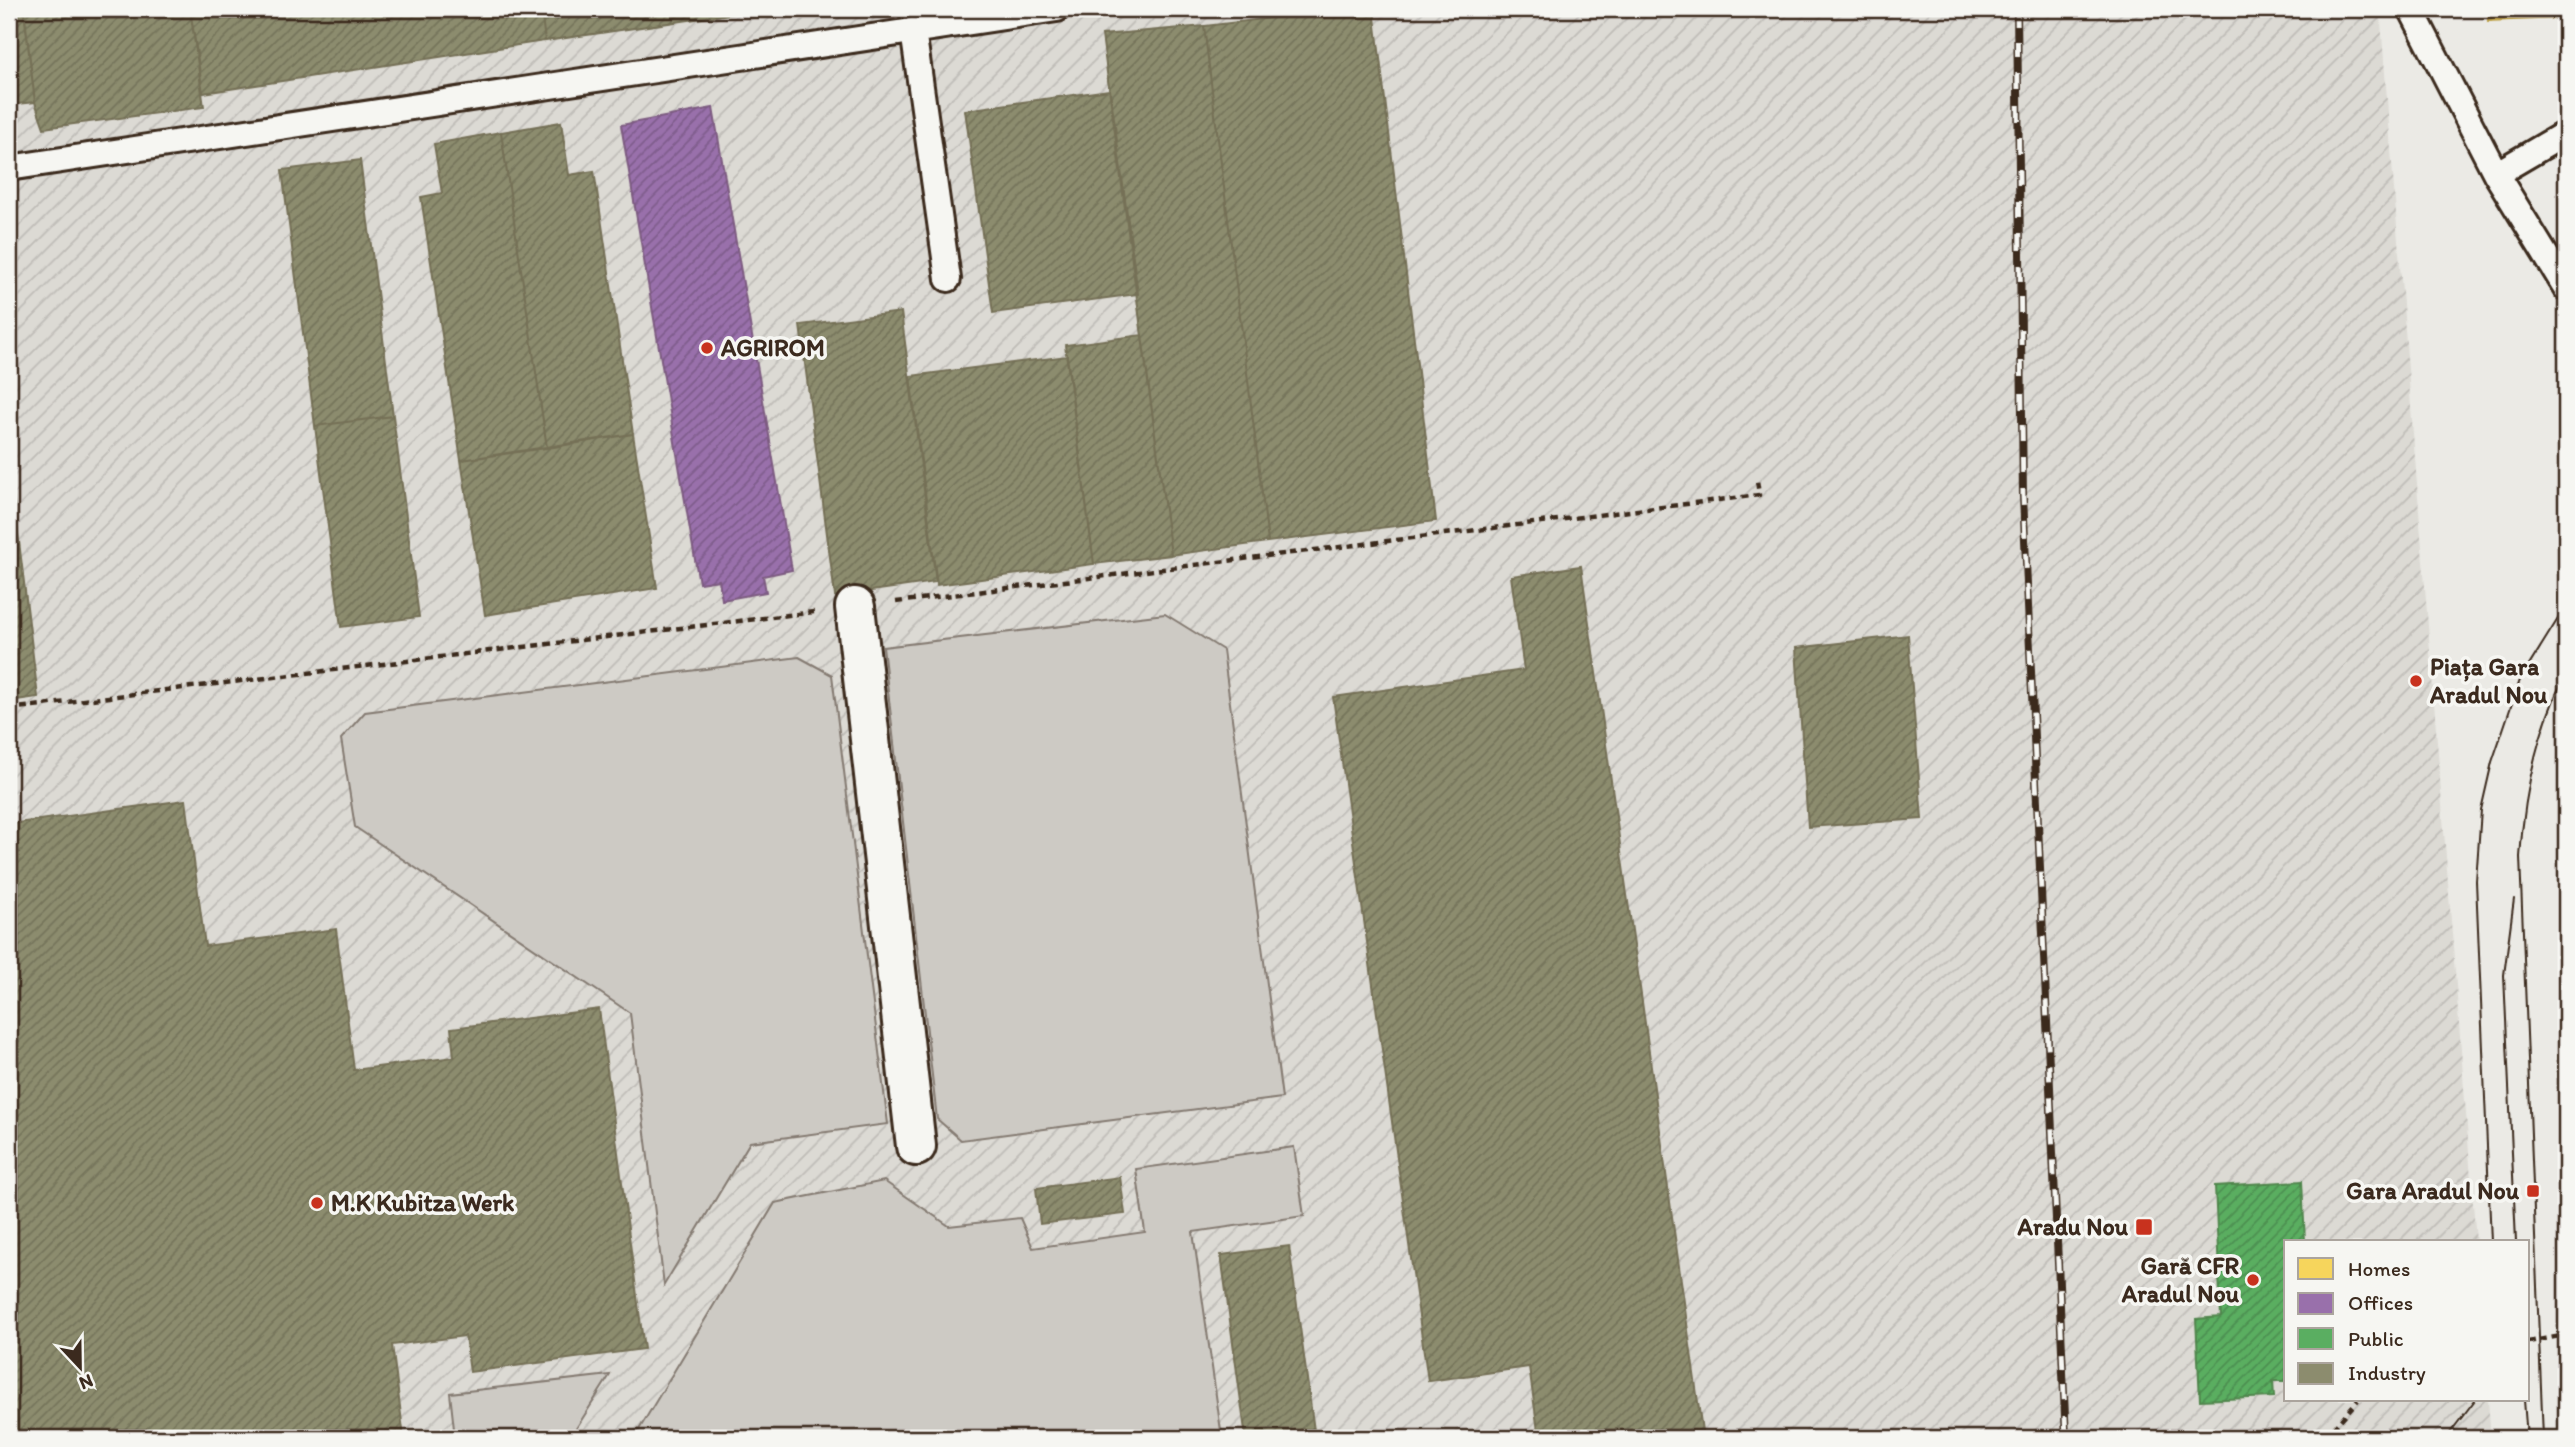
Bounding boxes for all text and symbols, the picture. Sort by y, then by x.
place label: AGRIROM [720,333,825,362]
marker: AGRIROM [699,340,715,356]
place label: Piața Gara Aradul Nou [2429,652,2548,709]
marker: Piața Gara Aradul Nou [2408,673,2424,689]
place label: Gara Aradul Nou [2346,1176,2520,1205]
marker: Gara Aradul Nou [2525,1183,2541,1199]
place label: M.K Kubitza Werk [331,1188,515,1217]
marker: M.K Kubitza Werk [309,1195,325,1211]
place label: Aradu Nou [2017,1212,2129,1241]
marker: Aradu Nou [2134,1217,2154,1237]
legend [2284,1240,2530,1402]
place label: Gară CFR Aradul Nou [2121,1251,2240,1308]
text: Homes [2348,1256,2410,1281]
marker: Gară CFR Aradul Nou [2245,1272,2261,1288]
text: Offices [2348,1290,2413,1315]
text: Public [2348,1326,2404,1351]
north arrow [46,1332,116,1402]
text: Industry [2348,1360,2426,1385]
text: N [76,1369,96,1395]

